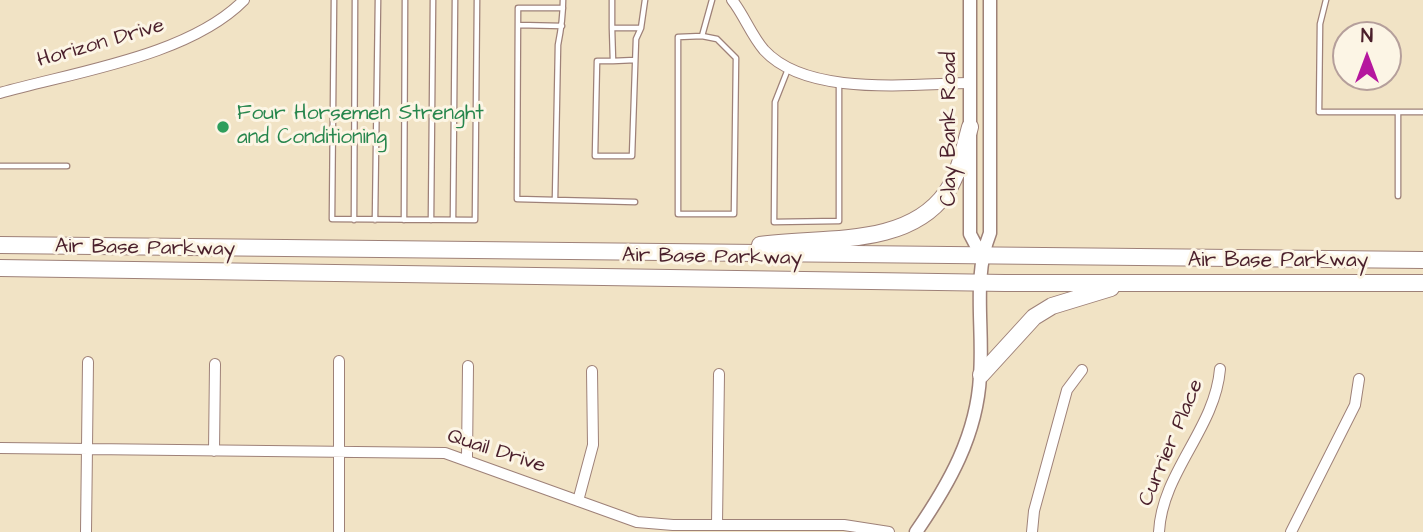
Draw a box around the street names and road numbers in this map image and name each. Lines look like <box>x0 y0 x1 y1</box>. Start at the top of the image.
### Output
street label: Horizon Drive <box>35 14 167 74</box>
street label: Clay Bank Road <box>938 52 964 206</box>
street label: Air Base Parkway <box>55 235 235 263</box>
street label: Air Base Parkway <box>622 244 802 272</box>
street label: Air Base Parkway <box>1188 249 1368 275</box>
street label: Currier Place <box>1134 376 1210 510</box>
street label: Quail Drive <box>444 424 548 480</box>

